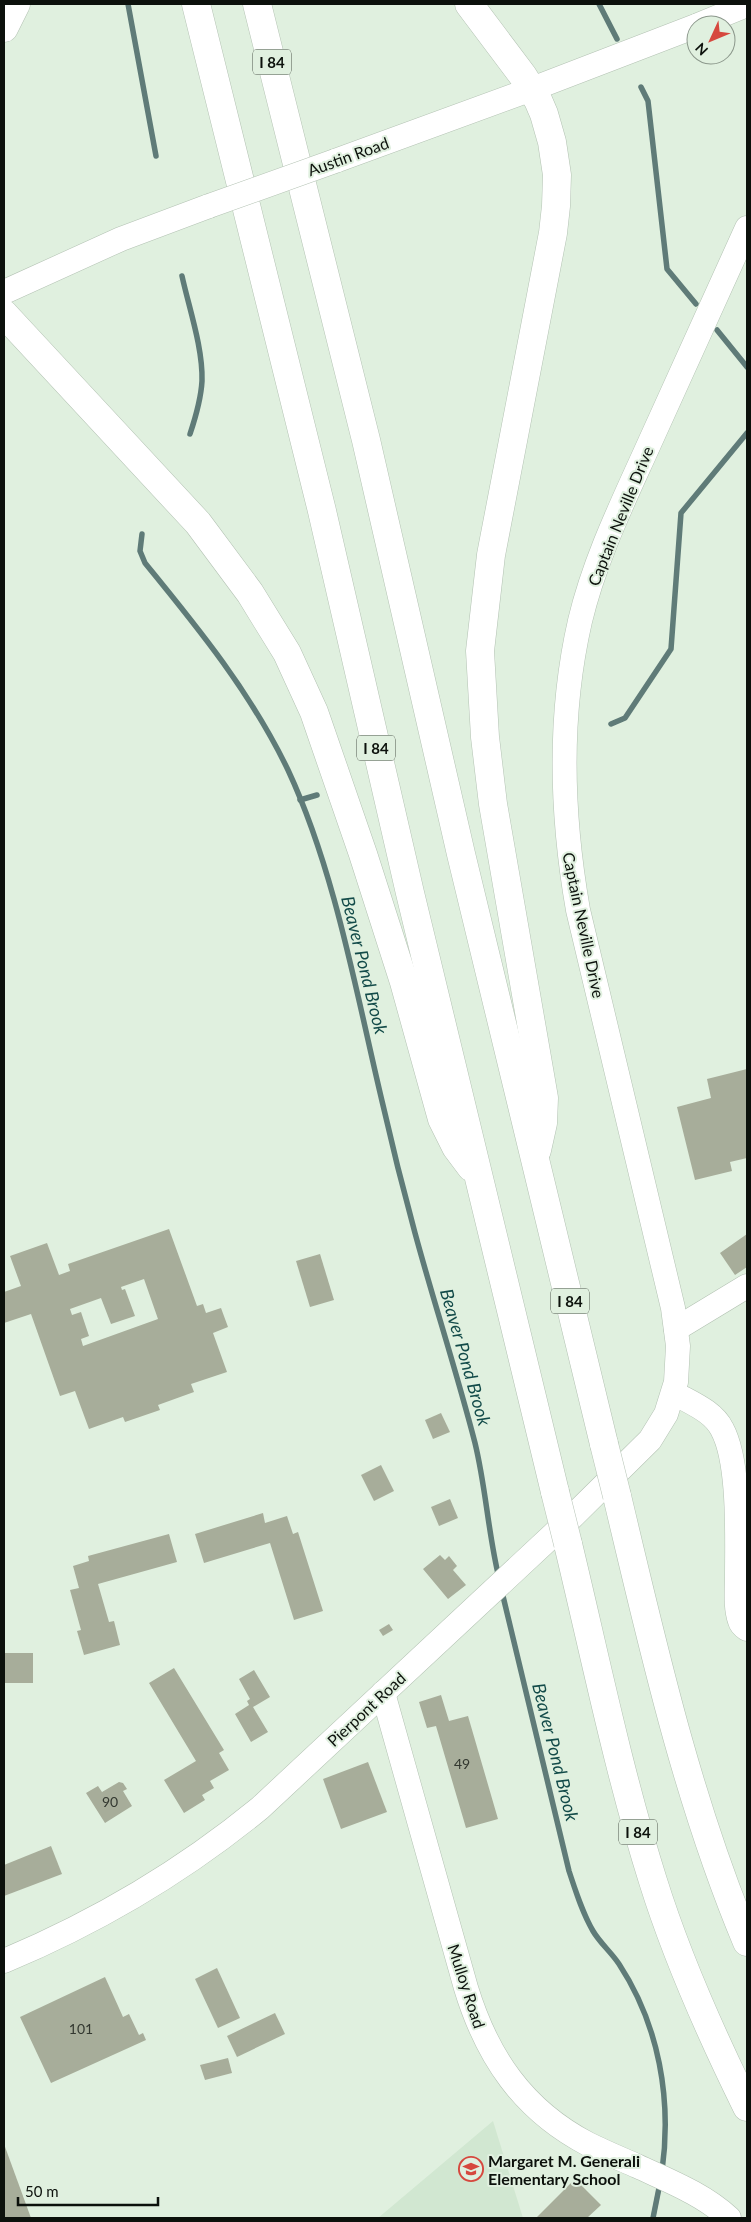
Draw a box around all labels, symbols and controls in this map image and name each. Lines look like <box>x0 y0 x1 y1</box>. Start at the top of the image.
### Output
north arrow <box>686 15 736 65</box>
text: N <box>691 40 711 59</box>
road number: I 84 <box>253 50 291 74</box>
street label: Austin Road <box>305 133 391 179</box>
street label: Captain Neville Drive <box>583 444 657 588</box>
road number: I 84 <box>357 736 395 760</box>
street label: Captain Neville Drive <box>559 850 609 1000</box>
water label: Beaver Pond Brook <box>337 894 393 1037</box>
water label: Beaver Pond Brook <box>436 1286 496 1429</box>
road number: I 84 <box>551 1288 589 1314</box>
street label: Pierpont Road <box>323 1668 409 1750</box>
water label: Beaver Pond Brook <box>528 1681 584 1824</box>
house number: 49 <box>454 1755 470 1772</box>
house number: 90 <box>102 1793 118 1810</box>
road number: I 84 <box>619 1820 657 1844</box>
street label: Mulloy Road <box>444 1941 490 2031</box>
house number: 101 <box>69 2020 93 2037</box>
place label: Margaret M. Generali Elementary School <box>488 2151 640 2188</box>
school or university icon: Margaret M. Generali Elementary School <box>458 2156 484 2182</box>
scale bar <box>18 2174 158 2206</box>
text: 50 m <box>25 2182 59 2200</box>

